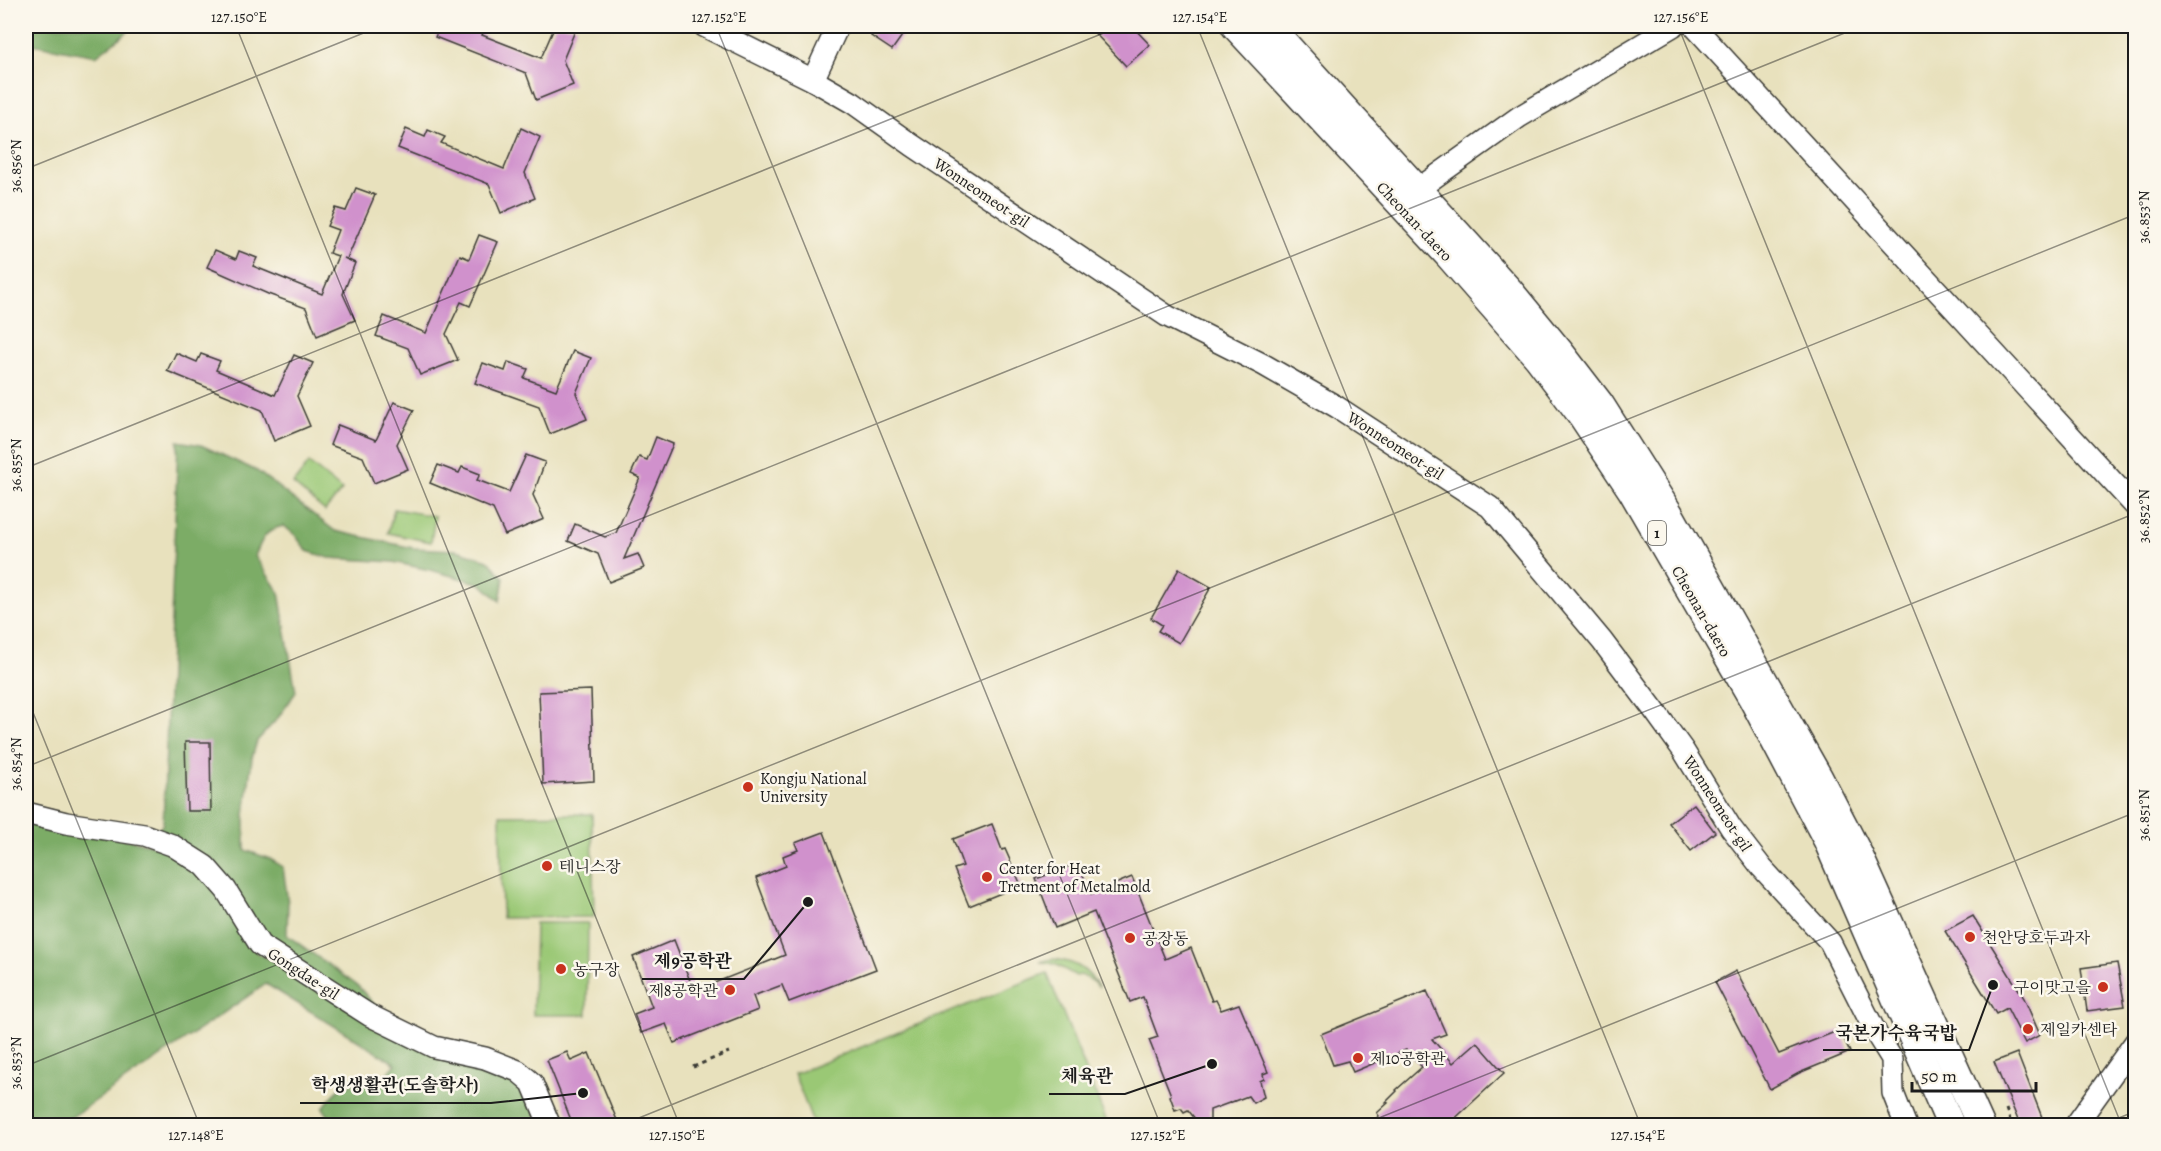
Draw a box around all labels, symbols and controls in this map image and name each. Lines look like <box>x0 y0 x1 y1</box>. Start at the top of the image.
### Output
text: 127.150°E <box>211 7 267 27</box>
text: 127.152°E <box>691 7 747 27</box>
text: 127.154°E <box>1173 7 1227 27</box>
text: 127.156°E <box>1653 7 1709 27</box>
text: 36.856°N <box>6 139 26 193</box>
street label: Wonneomeot-gil <box>929 152 1034 233</box>
street label: Cheonan-daero <box>1371 177 1457 266</box>
text: 36.853°N <box>2134 190 2154 244</box>
street label: Wonneomeot-gil <box>1342 406 1448 485</box>
text: 36.855°N <box>6 438 26 492</box>
text: 36.852°N <box>2134 489 2154 543</box>
road number: 1 <box>1648 521 1666 545</box>
street label: Cheonan-daero <box>1666 562 1736 661</box>
text: 36.854°N <box>6 737 26 791</box>
street label: Wonneomeot-gil <box>1677 750 1757 856</box>
place label: Kongju National University <box>760 768 867 808</box>
marker: Kongju National University <box>741 780 755 794</box>
text: 36.851°N <box>2134 789 2154 841</box>
place label: 테니스장 <box>559 856 621 878</box>
place label: Center for Heat Tretment of Metalmold <box>999 858 1151 898</box>
marker: 테니스장 <box>540 859 554 873</box>
marker: Center for Heat Tretment of Metalmold <box>980 870 994 884</box>
place label: 천안당호두과자 <box>1982 927 2091 949</box>
place label: 공장동 <box>1142 928 1189 950</box>
marker: 천안당호두과자 <box>1963 930 1977 944</box>
marker: 공장동 <box>1123 931 1137 945</box>
street label: Gongdae-gil <box>264 943 343 1005</box>
callout: 제9공학관 <box>642 943 744 979</box>
text: 제9공학관 <box>654 949 733 973</box>
place label: 농구장 <box>573 959 620 981</box>
marker: 농구장 <box>554 962 568 976</box>
place label: 구이맛고을 <box>2014 977 2092 999</box>
place label: 제8공학관 <box>648 980 719 1002</box>
marker: 구이맛고을 <box>2096 980 2110 994</box>
marker: 제8공학관 <box>723 983 737 997</box>
callout: 국본가수육국밥 <box>1823 1014 1969 1050</box>
place label: 제일카센타 <box>2040 1019 2118 1041</box>
text: 국본가수육국밥 <box>1835 1021 1957 1045</box>
marker: 제일카센타 <box>2021 1022 2035 1036</box>
text: 36.853°N <box>6 1036 26 1090</box>
place label: 제10공학관 <box>1370 1048 1446 1070</box>
marker: 제10공학관 <box>1351 1051 1365 1065</box>
scale bar <box>1912 1055 2036 1093</box>
callout: 체육관 <box>1049 1058 1125 1094</box>
text: 체육관 <box>1061 1064 1114 1088</box>
text: 50 m <box>1921 1064 1957 1088</box>
callout: 학생생활관(도솔학사) <box>300 1067 491 1103</box>
text: 학생생활관(도솔학사) <box>312 1073 478 1097</box>
text: 127.148°E <box>168 1125 224 1145</box>
text: 127.150°E <box>649 1125 705 1145</box>
text: 127.152°E <box>1130 1125 1186 1145</box>
text: 127.154°E <box>1611 1125 1665 1145</box>

